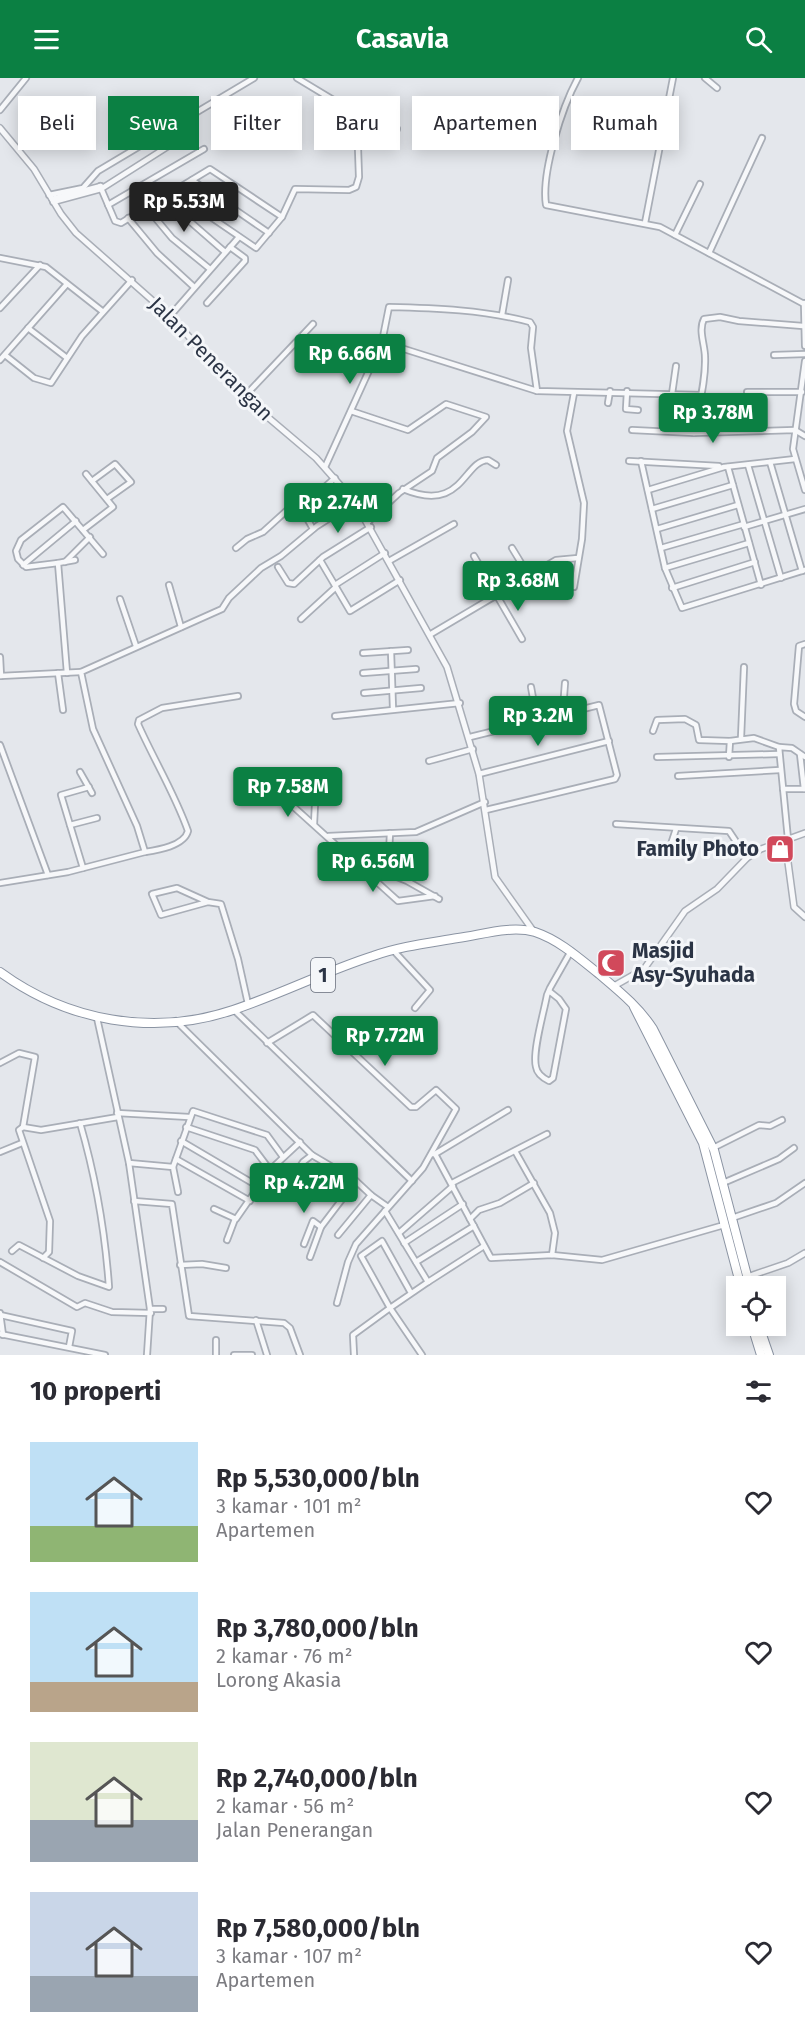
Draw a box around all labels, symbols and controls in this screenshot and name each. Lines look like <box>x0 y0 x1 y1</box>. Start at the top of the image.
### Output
icon: menu <box>30 23 63 56</box>
text: Casavia <box>356 23 449 55</box>
icon: search <box>742 23 775 56</box>
chip: Beli <box>18 96 96 150</box>
chip: Sewa <box>108 96 199 150</box>
chip: Filter <box>211 96 302 150</box>
chip: Baru <box>314 96 400 150</box>
chip: Apartemen <box>412 96 559 150</box>
chip: Rumah <box>571 96 679 150</box>
pin: Rp 5.53M <box>122 182 246 233</box>
text: Rp 5.53M <box>143 189 225 213</box>
street label: Jalan Penerangan <box>143 291 279 427</box>
pin: Rp 6.66M <box>288 334 412 385</box>
text: Rp 6.66M <box>308 341 392 365</box>
pin: Rp 3.78M <box>651 393 775 444</box>
text: Rp 3.78M <box>673 400 753 424</box>
pin: Rp 2.74M <box>276 483 400 534</box>
text: Rp 2.74M <box>298 490 378 514</box>
pin: Rp 3.68M <box>456 561 580 612</box>
text: Rp 3.68M <box>477 568 559 592</box>
pin: Rp 3.2M <box>483 696 593 747</box>
text: Rp 3.2M <box>503 703 573 727</box>
pin: Rp 7.58M <box>226 767 350 818</box>
text: Rp 7.58M <box>247 774 329 798</box>
shop icon: Family Photo <box>764 833 796 865</box>
place label: Family Photo <box>636 836 759 862</box>
pin: Rp 6.56M <box>311 842 435 893</box>
text: Rp 6.56M <box>331 849 415 873</box>
place label: Masjid Asy-Syuhada <box>631 938 755 988</box>
mosque icon: Masjid Asy-Syuhada <box>595 947 627 979</box>
road number: 1 <box>311 958 335 992</box>
pin: Rp 7.72M <box>323 1016 447 1067</box>
text: Rp 7.72M <box>346 1023 424 1047</box>
pin: Rp 4.72M <box>242 1163 366 1214</box>
text: Rp 4.72M <box>264 1170 344 1194</box>
map controls <box>726 1276 786 1336</box>
button: locate <box>726 1276 786 1336</box>
icon: filters <box>742 1375 775 1408</box>
text: 10 properti <box>30 1376 161 1407</box>
text: Rp 5,530,000/bln <box>216 1463 420 1494</box>
icon: home <box>78 1466 150 1538</box>
icon: heart <box>742 1486 775 1519</box>
text: 3 kamar · 101 m² <box>216 1494 362 1518</box>
text: Apartemen <box>216 1518 315 1542</box>
text: Rp 3,780,000/bln <box>216 1613 419 1644</box>
icon: home <box>78 1616 150 1688</box>
icon: heart <box>742 1636 775 1669</box>
text: 2 kamar · 76 m² <box>216 1644 353 1668</box>
text: Lorong Akasia <box>216 1668 341 1692</box>
text: Rp 2,740,000/bln <box>216 1763 418 1794</box>
icon: home <box>78 1766 150 1838</box>
icon: heart <box>742 1786 775 1819</box>
text: 2 kamar · 56 m² <box>216 1794 354 1818</box>
text: Jalan Penerangan <box>216 1818 373 1842</box>
text: Rp 7,580,000/bln <box>216 1913 420 1944</box>
icon: home <box>78 1916 150 1988</box>
icon: heart <box>742 1936 775 1969</box>
text: 3 kamar · 107 m² <box>216 1944 362 1968</box>
text: Apartemen <box>216 1968 315 1992</box>

